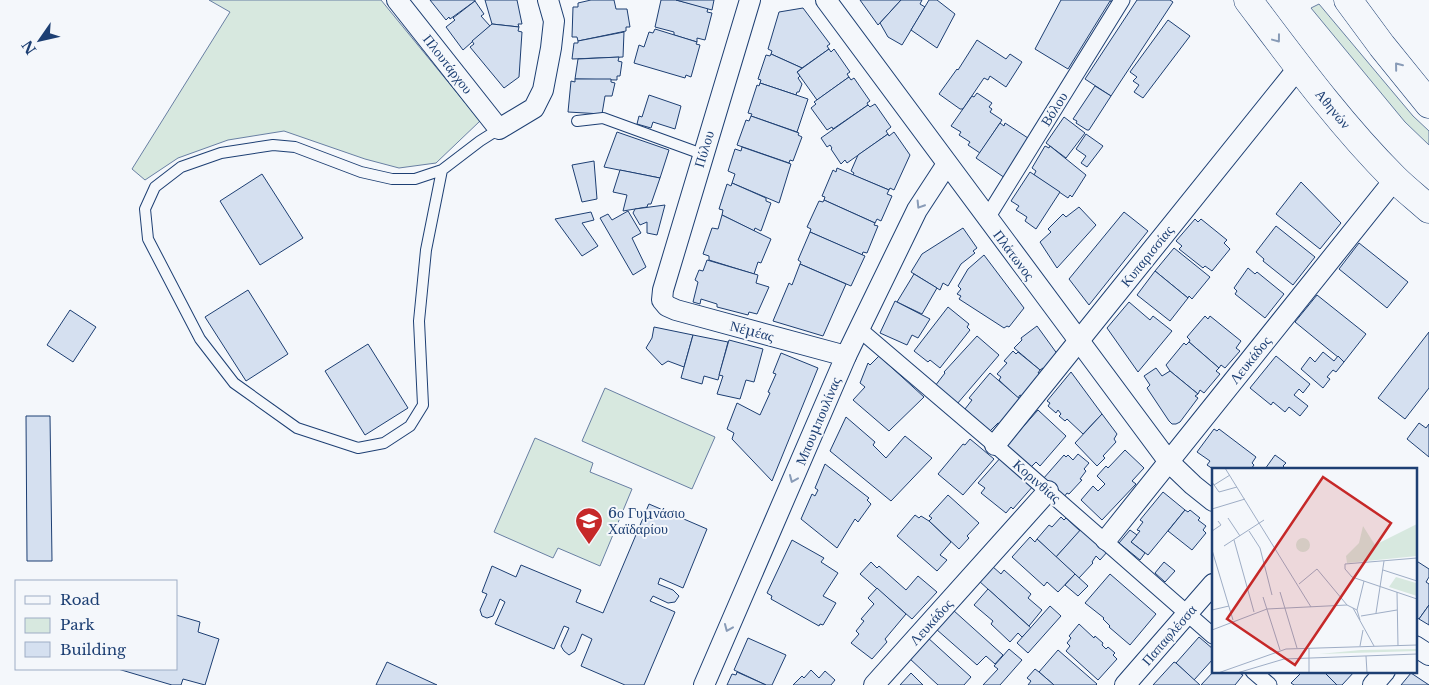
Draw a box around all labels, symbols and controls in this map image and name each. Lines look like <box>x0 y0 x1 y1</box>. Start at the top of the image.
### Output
north arrow <box>15 15 65 65</box>
street label: Πλουτάρχου <box>419 31 477 97</box>
one-way arrow <box>1272 33 1280 42</box>
text: N <box>18 37 40 58</box>
one-way arrow <box>1396 63 1404 72</box>
street label: Αθηνών <box>1311 86 1355 132</box>
street label: Βόλου <box>1037 88 1071 129</box>
street label: Πύλου <box>690 128 718 170</box>
one-way arrow <box>917 200 927 209</box>
street label: Κυπαρισσίας <box>1117 221 1178 290</box>
street label: Πλάτωνος <box>989 226 1039 284</box>
street label: Νέμέας <box>728 317 776 346</box>
street label: Λευκάδος <box>1225 332 1275 388</box>
street label: Μπουμπουλίνας <box>791 374 845 468</box>
street label: Κορινθίας <box>1009 455 1065 507</box>
inset map <box>1212 468 1416 672</box>
one-way arrow <box>788 474 799 483</box>
place label: 6ο Γυμνάσιο Χαϊδαρίου <box>608 504 685 538</box>
school or university icon: 6ο Γυμνάσιο Χαϊδαρίου <box>574 506 604 545</box>
legend <box>15 580 178 670</box>
text: Road <box>60 590 100 609</box>
street label: Λευκάδος <box>905 595 957 649</box>
street label: Παπαφλέσσα <box>1138 600 1201 669</box>
text: Park <box>60 615 96 634</box>
one-way arrow <box>724 623 735 632</box>
text: Building <box>60 640 127 659</box>

